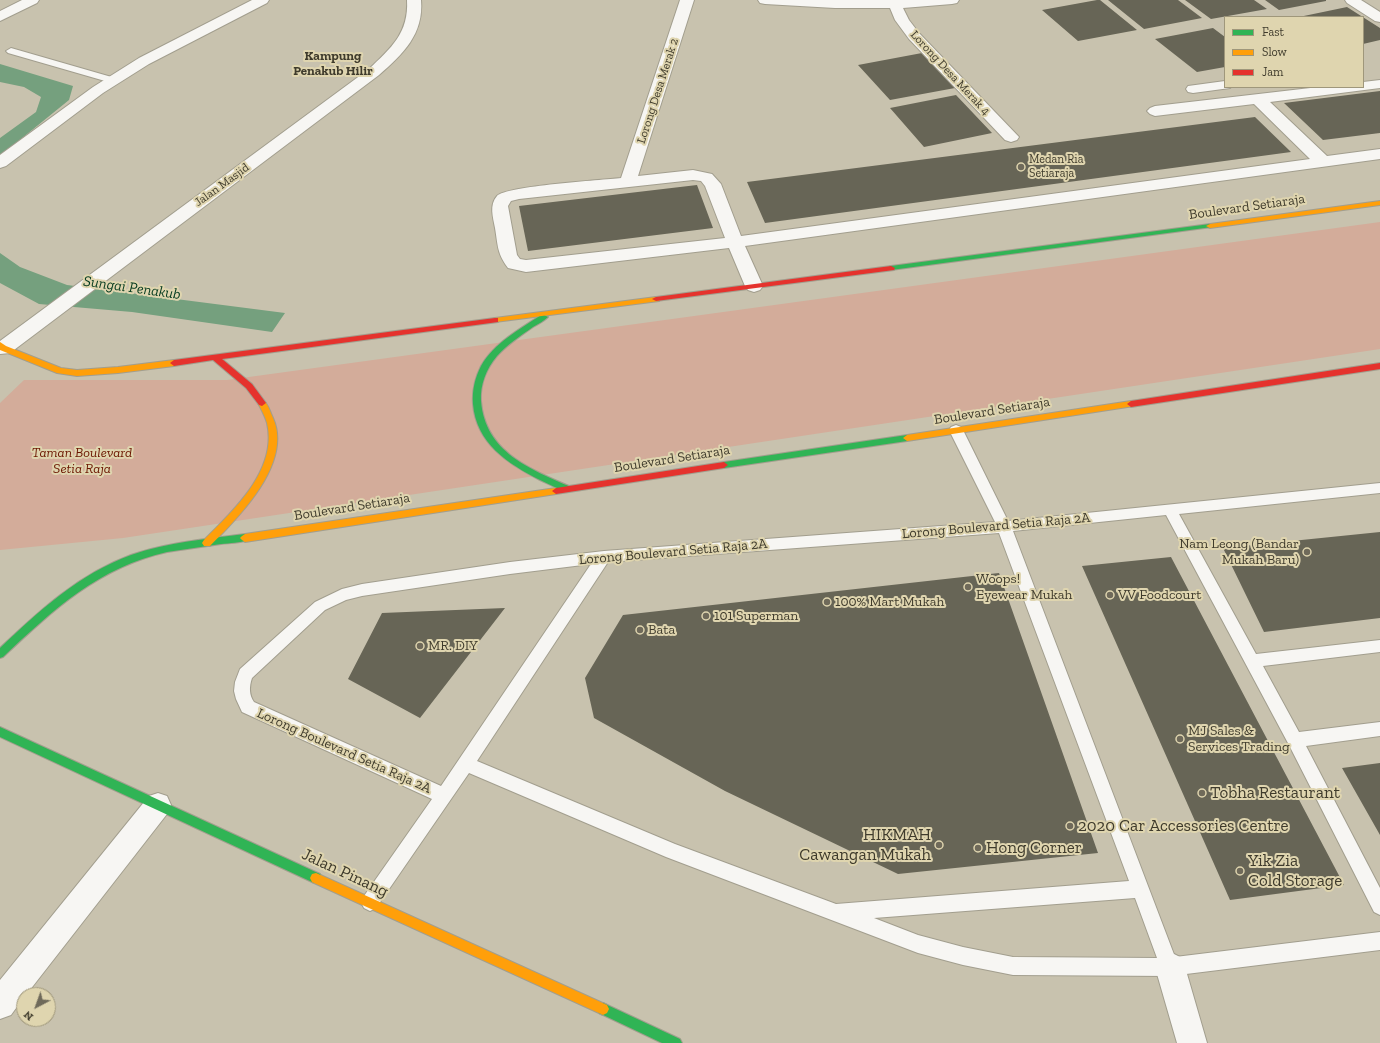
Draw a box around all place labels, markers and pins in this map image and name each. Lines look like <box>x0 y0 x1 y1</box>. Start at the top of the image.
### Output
place label: Medan Ria Setiaraja <box>1029 153 1083 181</box>
marker: Medan Ria Setiaraja <box>1016 162 1026 172</box>
place label: Nam Leong (Bandar Mukah Baru) <box>1179 536 1299 568</box>
marker: Nam Leong (Bandar Mukah Baru) <box>1302 547 1312 557</box>
place label: Woops! Eyewear Mukah <box>976 571 1072 604</box>
marker: Woops! Eyewear Mukah <box>963 582 973 592</box>
place label: VV Foodcourt <box>1118 587 1201 603</box>
marker: VV Foodcourt <box>1105 590 1115 600</box>
place label: 100% Mart Mukah <box>835 594 944 610</box>
marker: 100% Mart Mukah <box>822 597 832 607</box>
place label: 101 Superman <box>714 608 798 624</box>
marker: 101 Superman <box>701 611 711 621</box>
place label: Bata <box>648 622 675 638</box>
marker: Bata <box>635 625 645 635</box>
place label: MR. DIY <box>428 638 478 654</box>
marker: MR. DIY <box>415 641 425 651</box>
place label: MJ Sales & Services Trading <box>1188 723 1290 756</box>
marker: MJ Sales & Services Trading <box>1175 734 1185 744</box>
place label: Tobha Restaurant <box>1210 783 1340 803</box>
marker: Tobha Restaurant <box>1197 788 1207 798</box>
place label: 2020 Car Accessories Centre <box>1078 816 1289 836</box>
marker: 2020 Car Accessories Centre <box>1065 821 1075 831</box>
place label: HIKMAH Cawangan Mukah <box>799 825 931 865</box>
place label: Hong Corner <box>986 838 1082 858</box>
marker: HIKMAH Cawangan Mukah <box>934 840 944 850</box>
marker: Hong Corner <box>973 843 983 853</box>
place label: Yik Zia Cold Storage <box>1248 851 1342 891</box>
marker: Yik Zia Cold Storage <box>1235 866 1245 876</box>

